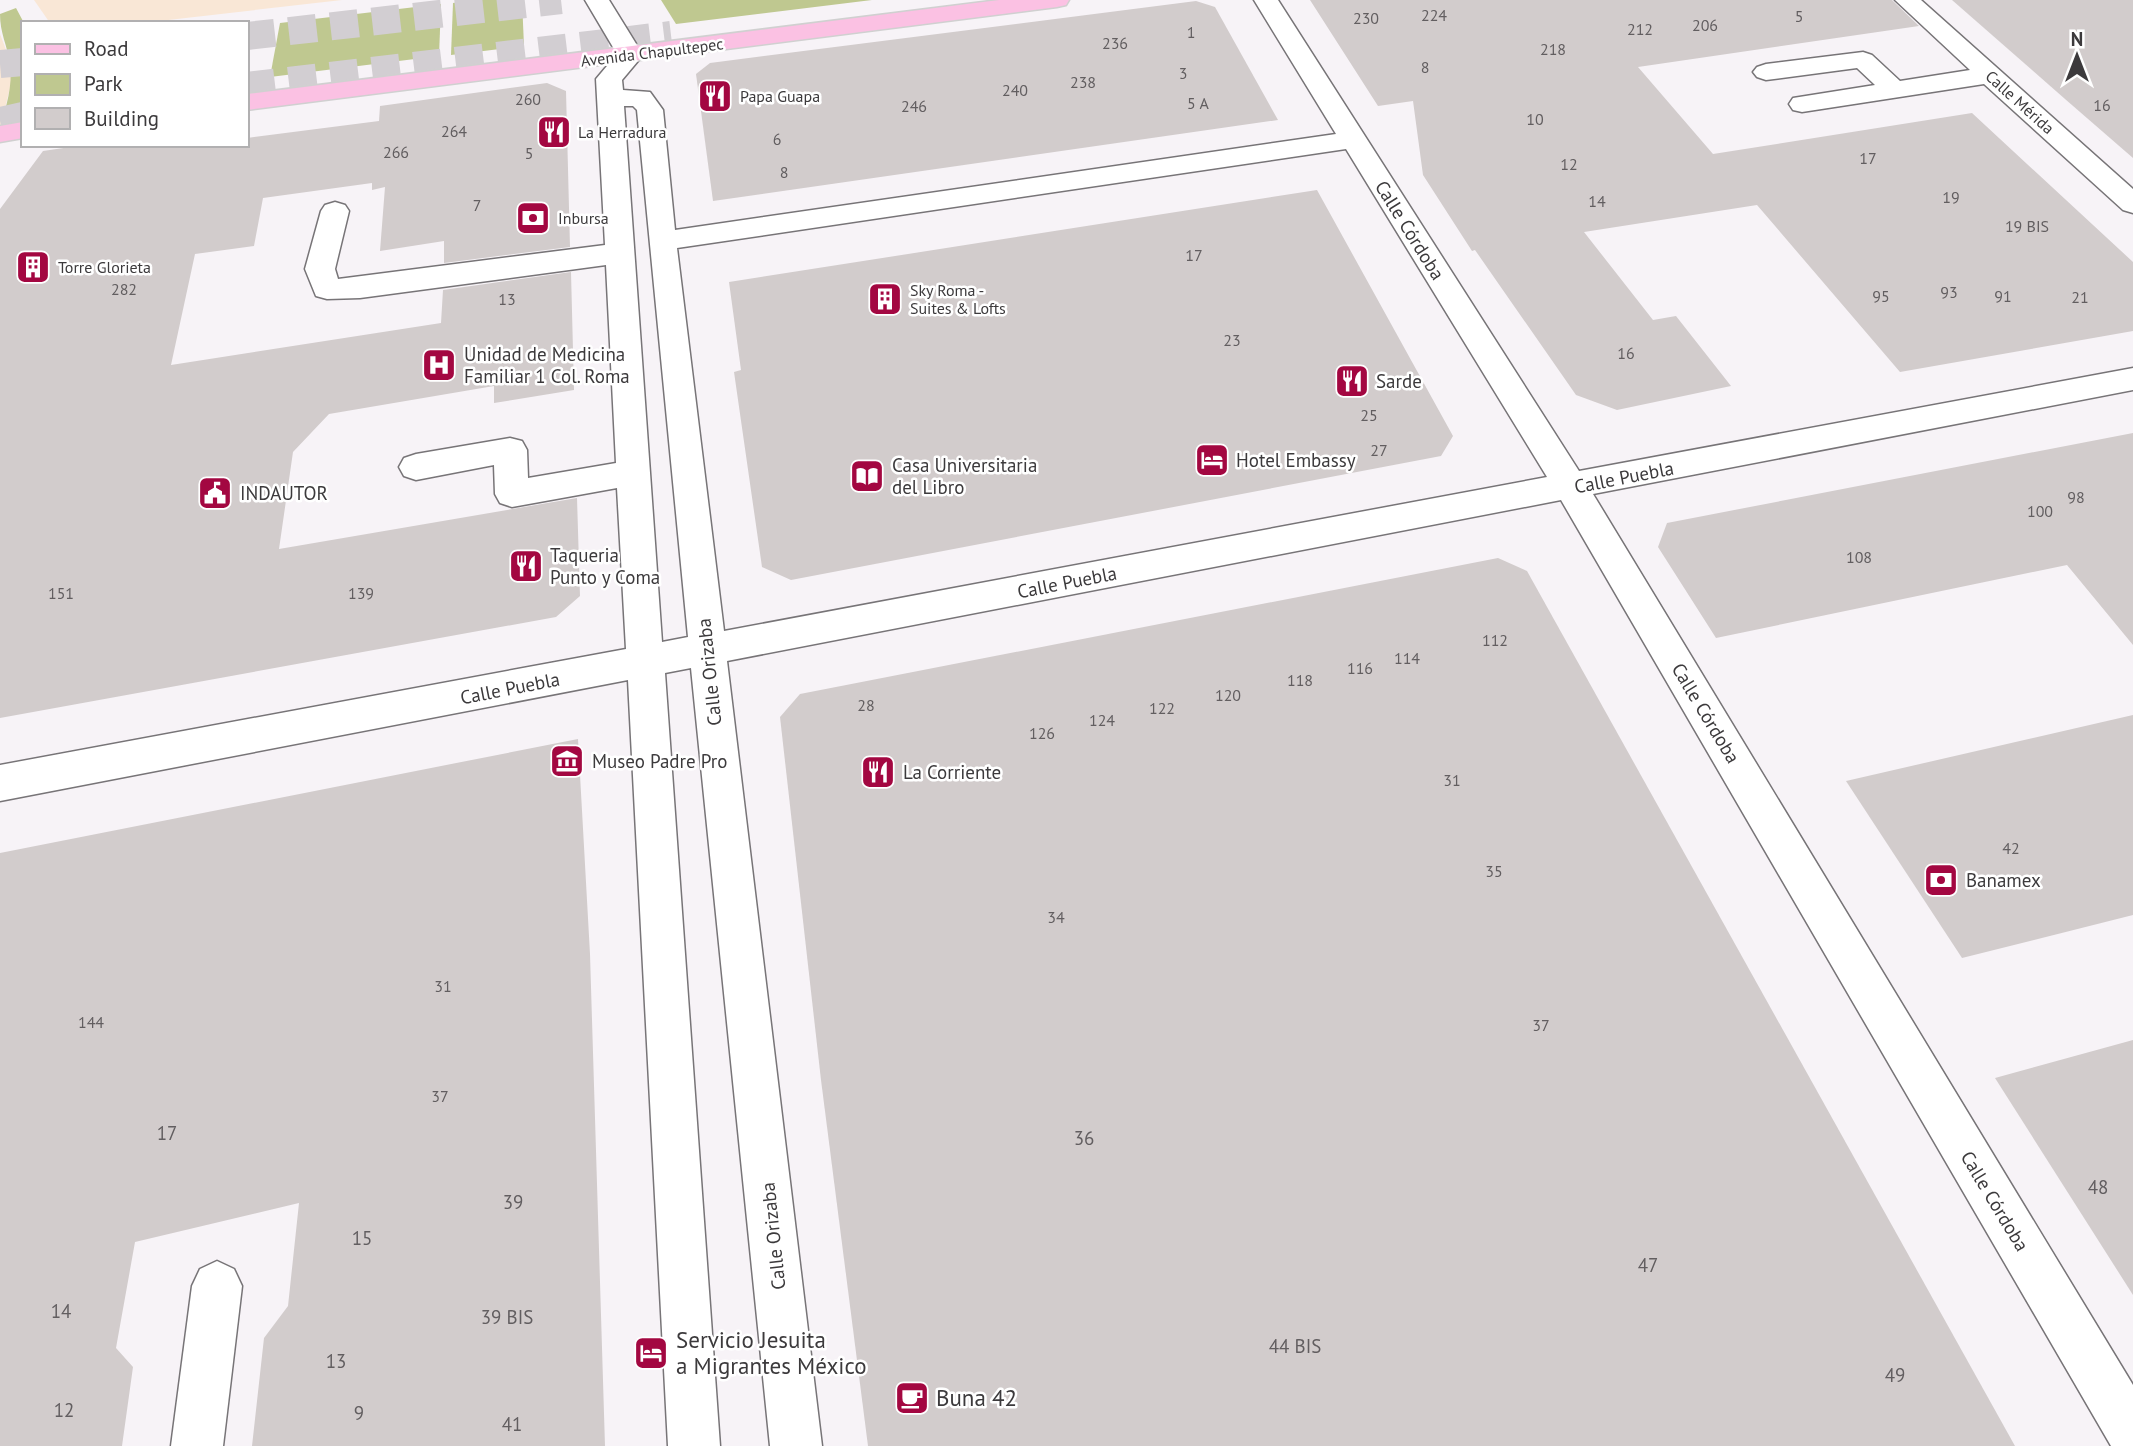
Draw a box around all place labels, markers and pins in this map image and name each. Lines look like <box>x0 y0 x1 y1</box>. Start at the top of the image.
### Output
restaurant icon: Papa Guapa <box>696 77 734 115</box>
place label: Papa Guapa <box>740 86 820 106</box>
restaurant icon: La Herradura <box>535 113 573 151</box>
place label: La Herradura <box>578 122 666 142</box>
bank icon: Inbursa <box>514 199 552 237</box>
place label: Inbursa <box>558 208 609 228</box>
building icon: Torre Glorieta <box>14 248 52 286</box>
place label: Torre Glorieta <box>58 257 151 277</box>
building icon: Sky Roma - Suites & Lofts <box>866 280 904 318</box>
place label: Sky Roma - Suites & Lofts <box>910 280 1006 318</box>
place label: Unidad de Medicina Familiar 1 Col. Roma <box>464 342 630 388</box>
hospital icon: Unidad de Medicina Familiar 1 Col. Roma <box>420 346 458 384</box>
restaurant icon: Sarde <box>1333 362 1371 400</box>
place label: Sarde <box>1376 369 1422 393</box>
hotel icon: Hotel Embassy <box>1193 441 1231 479</box>
place label: Hotel Embassy <box>1236 448 1356 472</box>
place label: Casa Universitaria del Libro <box>892 453 1037 499</box>
library icon: Casa Universitaria del Libro <box>848 457 886 495</box>
public building icon: INDAUTOR <box>196 474 234 512</box>
place label: INDAUTOR <box>240 481 328 505</box>
place label: Taqueria Punto y Coma <box>550 543 660 589</box>
restaurant icon: Taqueria Punto y Coma <box>507 547 545 585</box>
museum icon: Museo Padre Pro <box>548 742 586 780</box>
place label: Museo Padre Pro <box>592 749 727 773</box>
restaurant icon: La Corriente <box>859 753 897 791</box>
place label: La Corriente <box>903 760 1001 784</box>
bank icon: Banamex <box>1922 861 1960 899</box>
place label: Banamex <box>1966 868 2041 892</box>
place label: Servicio Jesuita a Migrantes México <box>676 1325 867 1380</box>
hotel icon: Servicio Jesuita a Migrantes México <box>632 1334 670 1372</box>
cafe icon: Buna 42 <box>893 1379 931 1417</box>
place label: Buna 42 <box>936 1383 1017 1412</box>

